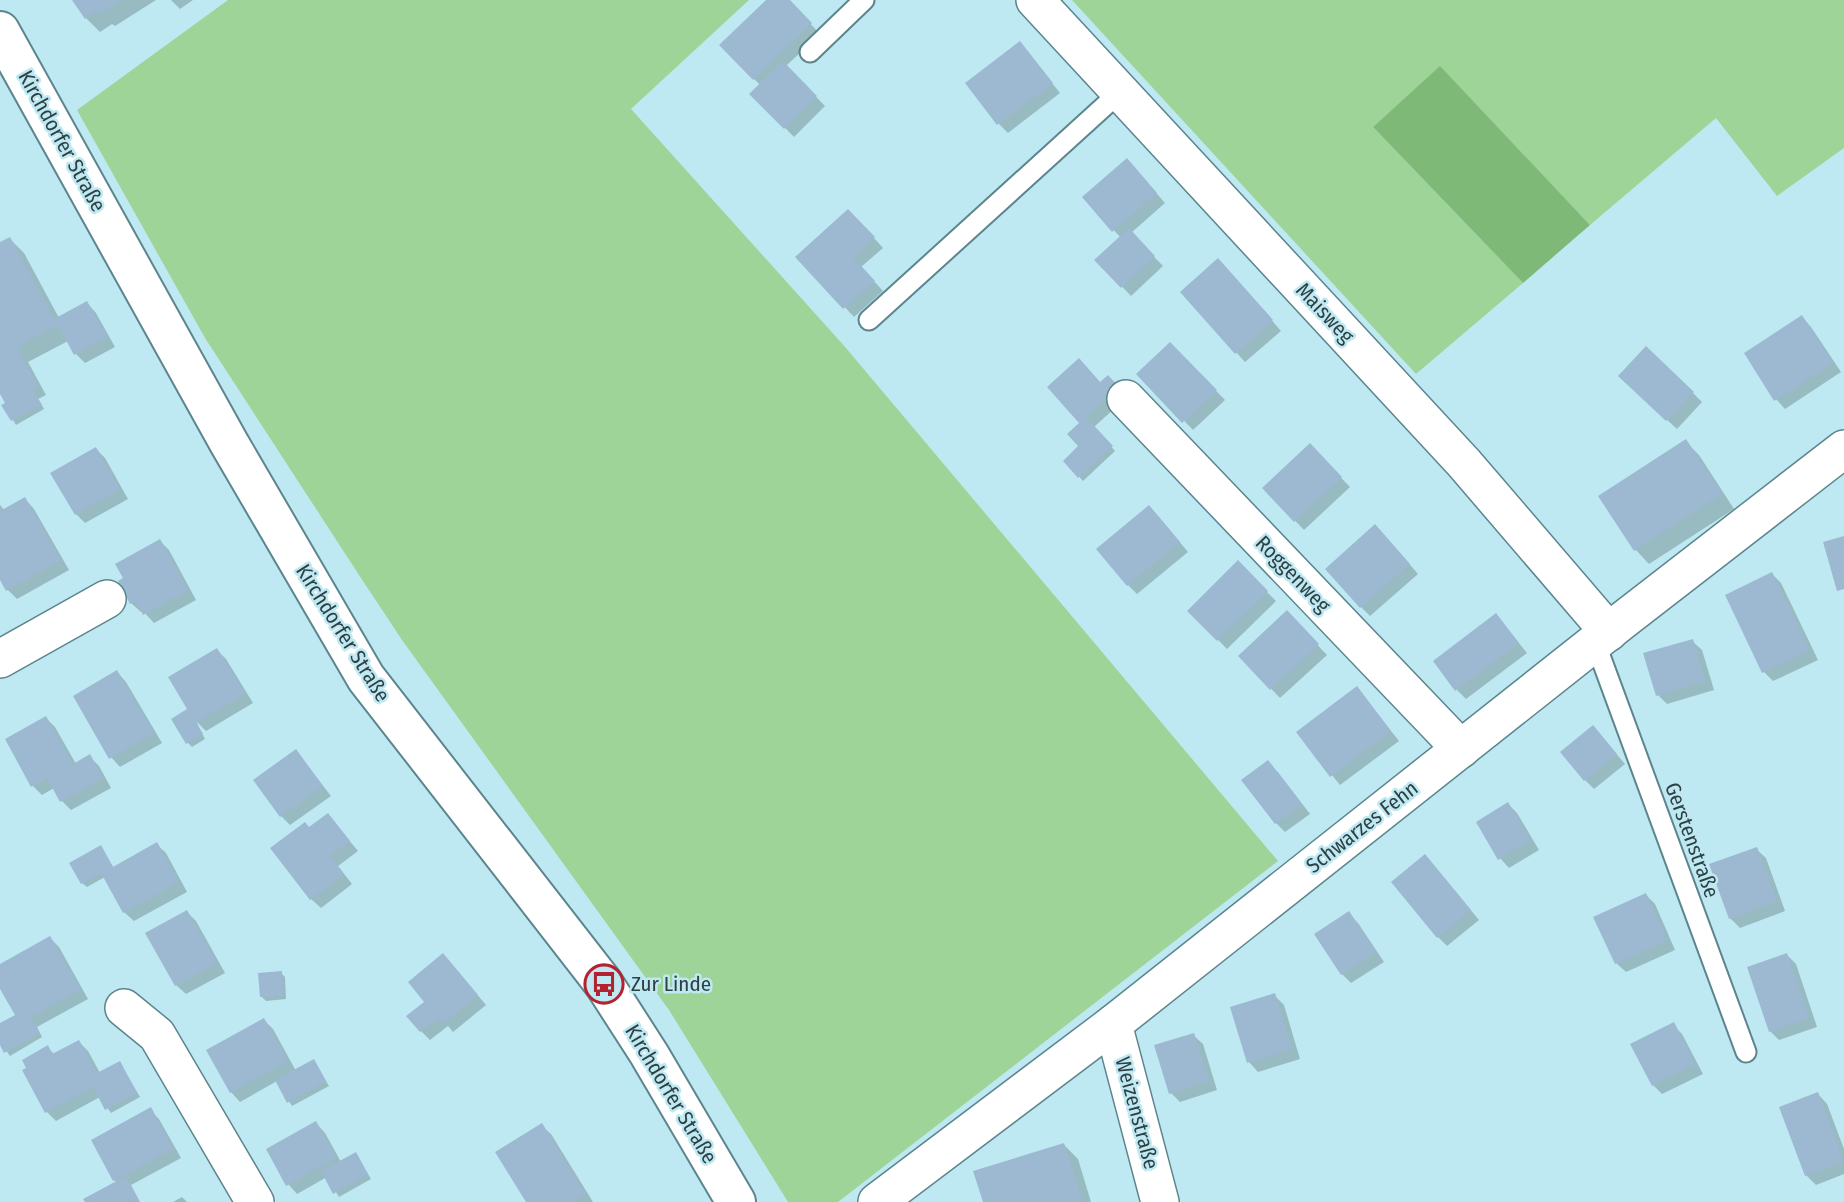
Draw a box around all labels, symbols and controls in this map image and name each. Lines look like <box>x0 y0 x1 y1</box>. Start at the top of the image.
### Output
street label: Kirchdorfer Straße <box>12 66 112 216</box>
street label: Maisweg <box>1290 277 1360 349</box>
street label: Roggenweg <box>1250 530 1336 618</box>
street label: Kirchdorfer Straße <box>290 559 396 707</box>
street label: Schwarzes Fehn <box>1301 775 1423 879</box>
street label: Gerstenstraße <box>1659 779 1725 901</box>
bus stop icon: Zur Linde <box>583 963 625 1005</box>
place label: Zur Linde <box>631 971 711 997</box>
street label: Kirchdorfer Straße <box>619 1020 723 1168</box>
street label: Weizenstraße <box>1110 1054 1164 1172</box>

